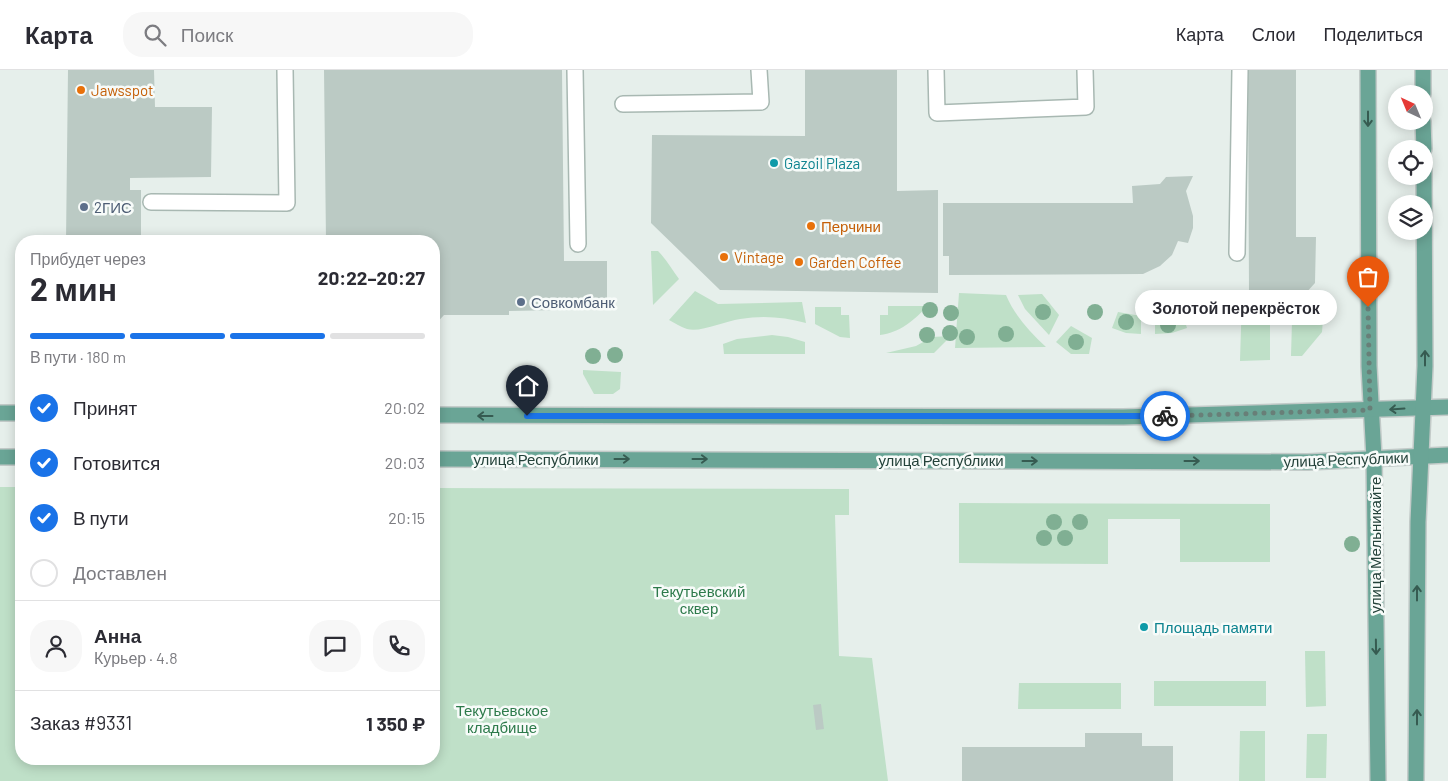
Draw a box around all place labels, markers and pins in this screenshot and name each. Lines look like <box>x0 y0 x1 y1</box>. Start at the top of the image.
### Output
place label: Jawsspot <box>91 81 154 99</box>
marker: Jawsspot <box>75 84 87 96</box>
place label: Gazoil Plaza <box>784 154 860 172</box>
marker: Gazoil Plaza <box>768 157 780 169</box>
place label: 2ГИС <box>94 198 132 216</box>
marker: 2ГИС <box>78 201 90 213</box>
place label: Перчини <box>821 217 881 235</box>
marker: Перчини <box>805 220 817 232</box>
place label: Vintage <box>734 248 784 266</box>
marker: Vintage <box>718 251 730 263</box>
place label: Garden Coffee <box>809 253 902 271</box>
marker: Garden Coffee <box>793 256 805 268</box>
pin <box>1347 256 1389 307</box>
callout: Золотой перекрёсток <box>1136 290 1338 324</box>
place label: Совкомбанк <box>531 293 615 311</box>
marker: Совкомбанк <box>515 296 527 308</box>
pin <box>506 365 548 416</box>
place label: Площадь памяти <box>1154 618 1272 636</box>
marker: Площадь памяти <box>1138 621 1150 633</box>

